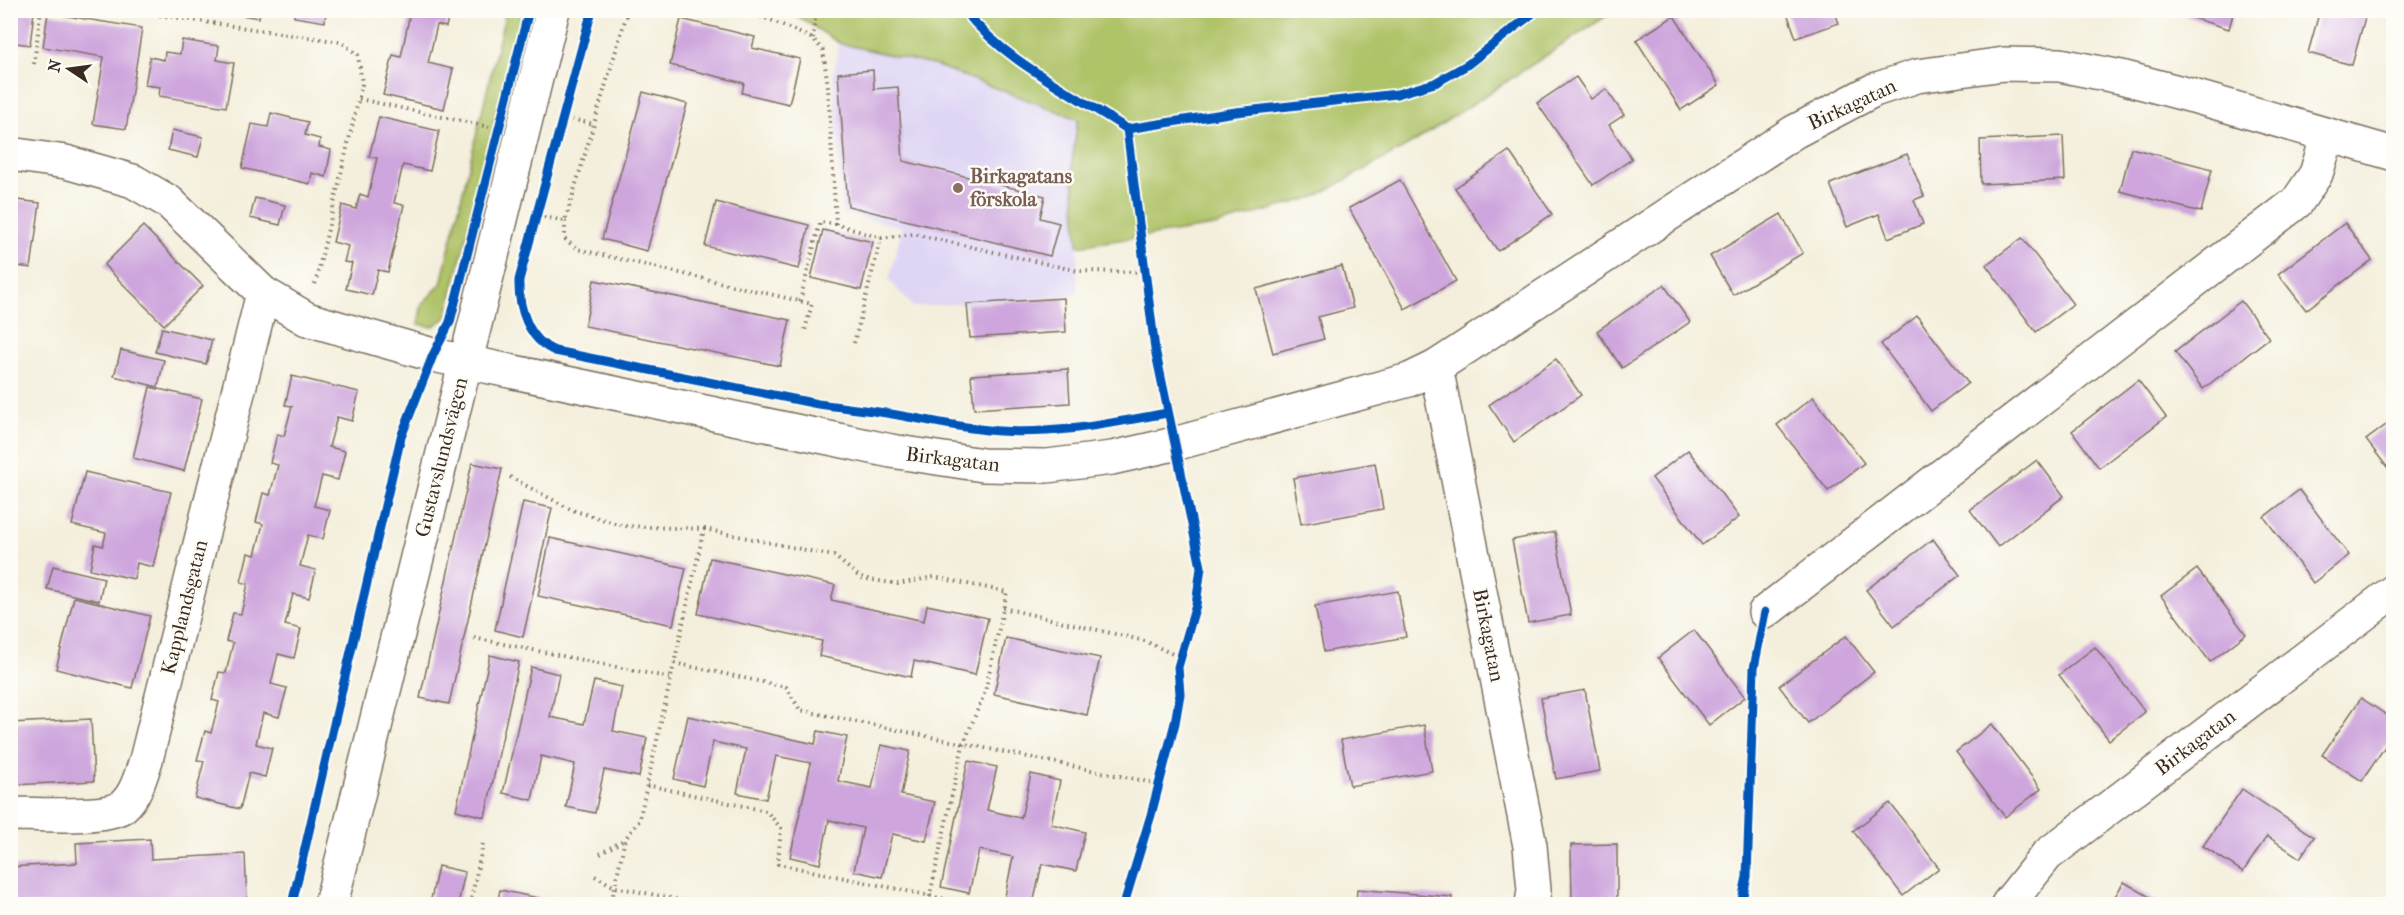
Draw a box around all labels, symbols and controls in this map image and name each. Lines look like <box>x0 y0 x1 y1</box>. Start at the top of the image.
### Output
north arrow <box>39 39 99 99</box>
text: N <box>44 57 66 74</box>
street label: Birkagatan <box>1804 74 1900 135</box>
place label: Birkagatans förskola <box>969 165 1073 211</box>
marker: Birkagatans förskola <box>951 181 965 195</box>
street label: Gustavslundsvägen <box>410 374 473 539</box>
street label: Birkagatan <box>905 442 1002 477</box>
street label: Kapplandsgatan <box>157 537 212 677</box>
street label: Birkagatan <box>1468 586 1509 684</box>
street label: Birkagatan <box>2151 704 2240 780</box>

